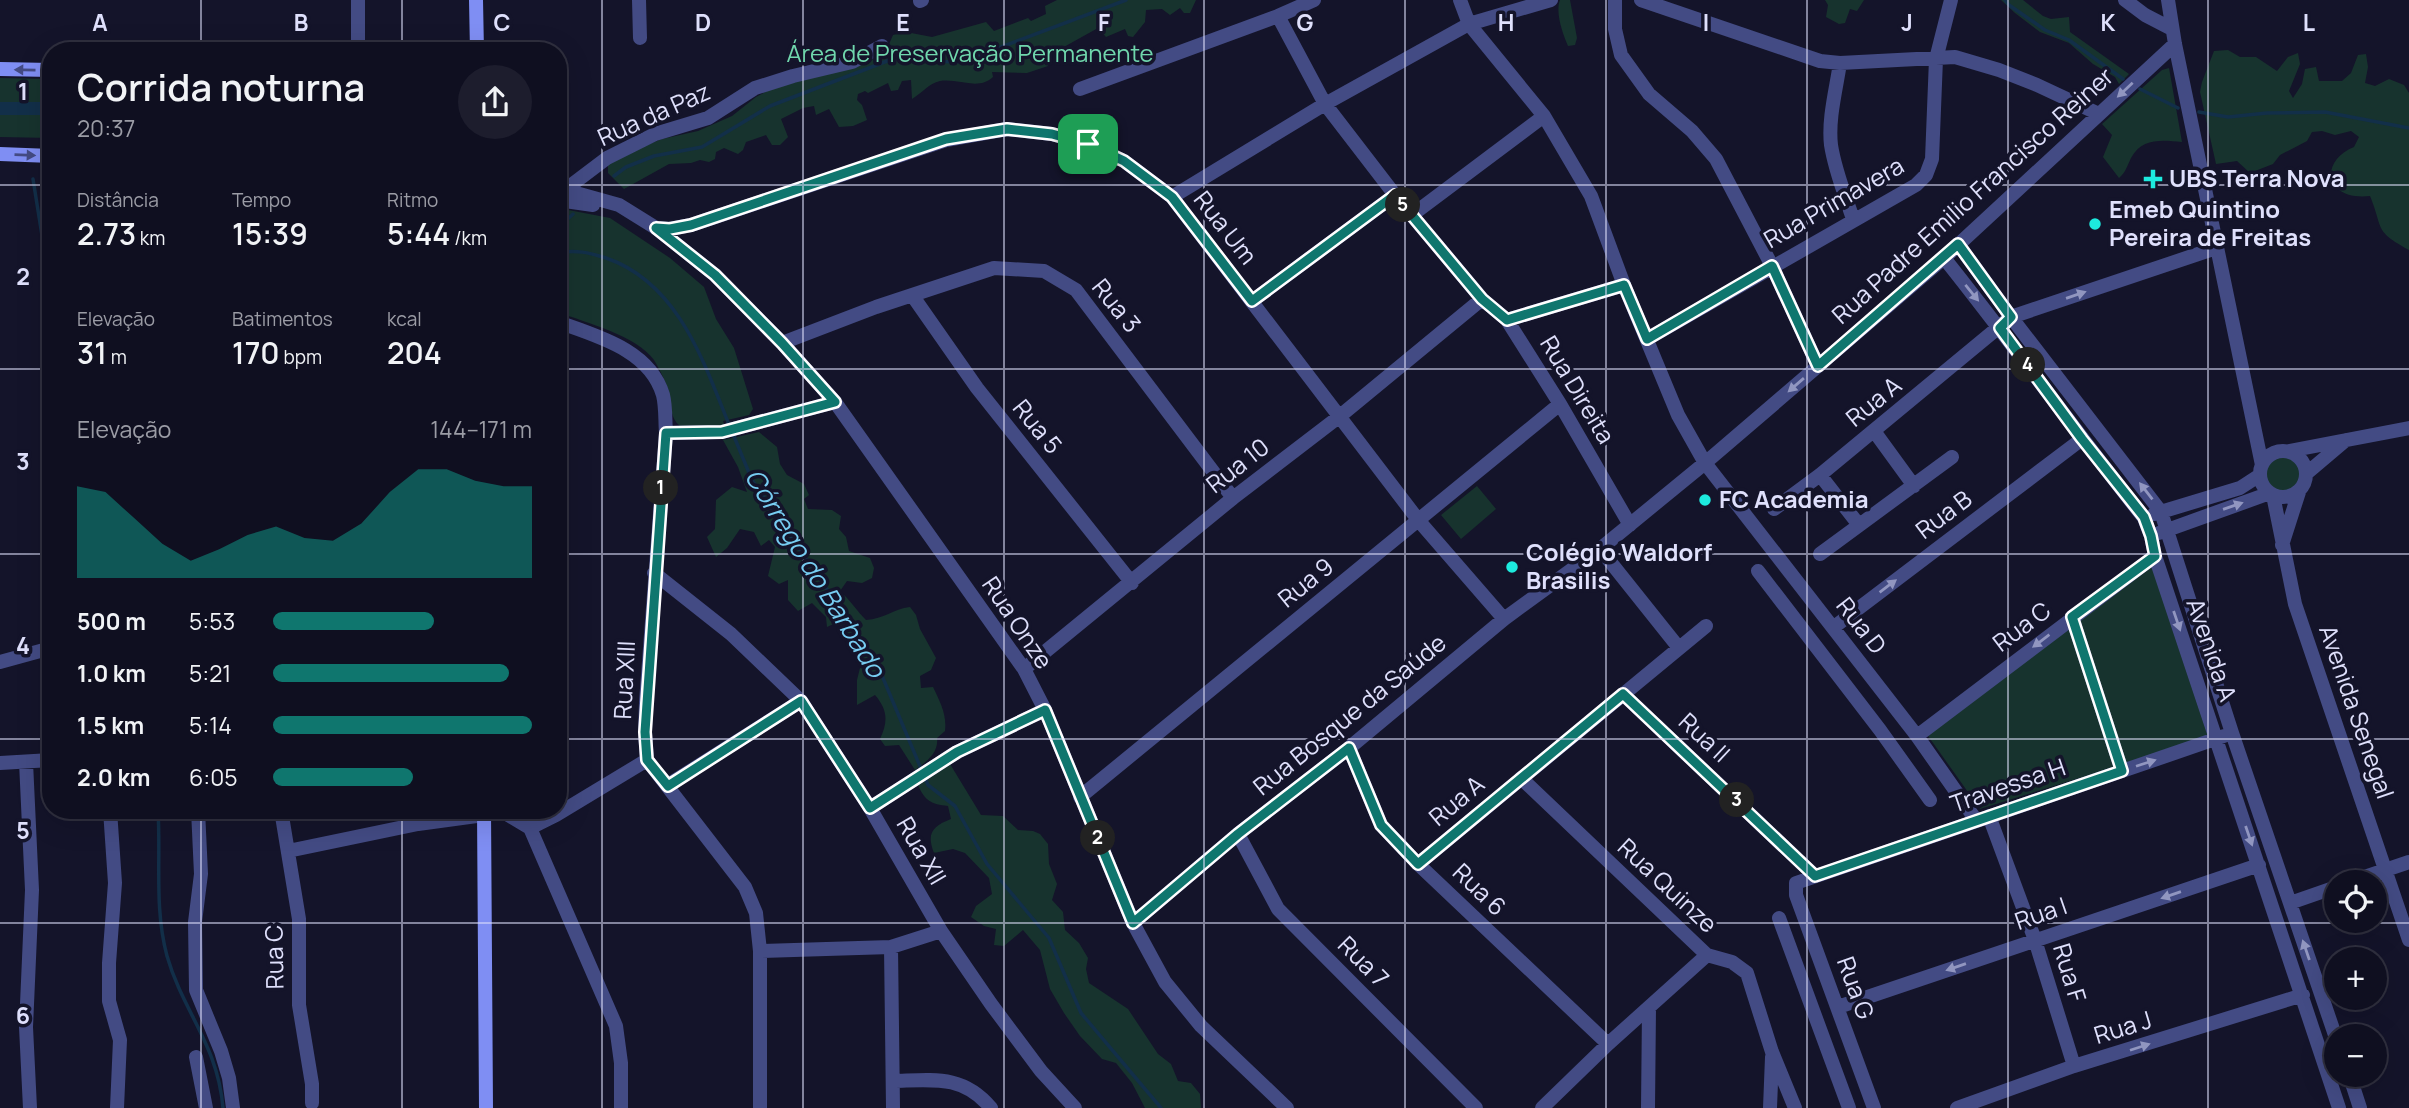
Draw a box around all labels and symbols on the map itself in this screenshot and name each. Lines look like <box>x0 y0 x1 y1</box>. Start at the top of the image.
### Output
text: A <box>92 6 108 38</box>
text: B <box>294 6 308 38</box>
text: C <box>494 6 511 38</box>
text: D <box>695 6 711 38</box>
text: E <box>896 6 910 38</box>
text: F <box>1098 6 1110 38</box>
text: G <box>1297 6 1314 38</box>
text: H <box>1498 6 1514 38</box>
text: I <box>1703 6 1709 38</box>
text: J <box>1901 6 1913 38</box>
text: K <box>2101 6 2116 38</box>
text: L <box>2303 6 2315 38</box>
park label: Área de Preservação Permanente <box>786 36 1154 69</box>
street label: Rua Padre Emilio Francisco Reiner <box>1824 59 2120 330</box>
one-way arrow <box>14 64 36 76</box>
street label: Rua da Paz <box>592 74 715 153</box>
text: 1 <box>18 75 28 107</box>
one-way arrow <box>2117 82 2134 98</box>
pin <box>1058 114 1118 174</box>
street label: Rua Primavera <box>1757 148 1909 255</box>
one-way arrow <box>15 150 37 161</box>
place label: UBS Terra Nova <box>2169 161 2345 194</box>
marker: UBS Terra Nova <box>2143 169 2163 189</box>
street label: Rua Um <box>1187 184 1265 271</box>
pin: 5 <box>1386 188 1420 222</box>
place label: Emeb Quintino Pereira de Freitas <box>2109 192 2311 253</box>
marker: Emeb Quintino Pereira de Freitas <box>2087 216 2103 232</box>
text: 2 <box>16 260 30 292</box>
street label: Rua 3 <box>1085 271 1149 339</box>
one-way arrow <box>1964 284 1979 301</box>
one-way arrow <box>2066 289 2087 300</box>
street label: Rua Direita <box>1533 329 1623 449</box>
pin: 4 <box>2010 348 2046 382</box>
street label: Rua A <box>1838 368 1908 433</box>
one-way arrow <box>1787 377 1804 392</box>
street label: Rua 5 <box>1006 392 1070 460</box>
street label: Rua 10 <box>1199 430 1275 500</box>
text: 3 <box>16 445 30 477</box>
water label: Córrego do Barbado <box>737 461 896 685</box>
pin: 1 <box>644 470 678 505</box>
place label: FC Academia <box>1719 482 1869 515</box>
street label: Rua B <box>1908 482 1978 546</box>
one-way arrow <box>2138 483 2153 501</box>
marker: FC Academia <box>1697 492 1713 508</box>
one-way arrow <box>2223 500 2244 511</box>
place label: Colégio Waldorf Brasilis <box>1526 535 1712 596</box>
street label: Rua 9 <box>1270 549 1340 614</box>
marker: Colégio Waldorf Brasilis <box>1504 559 1520 575</box>
street label: Rua Onze <box>975 569 1061 675</box>
one-way arrow <box>1879 579 1897 593</box>
street label: Rua D <box>1830 590 1895 660</box>
street label: Rua C <box>1985 593 2057 658</box>
street label: Avenida A <box>2179 594 2245 705</box>
one-way arrow <box>2172 610 2183 631</box>
street label: Avenida Senegal <box>2312 620 2403 803</box>
street label: Rua Bosque da Saúde <box>1246 626 1452 802</box>
text: 4 <box>16 629 30 661</box>
one-way arrow <box>2033 633 2051 648</box>
street label: Rua XIII <box>605 640 642 720</box>
street label: Rua II <box>1672 705 1738 769</box>
street label: Travessa H <box>1946 750 2069 820</box>
one-way arrow <box>2136 757 2157 768</box>
street label: Rua A <box>1421 767 1491 833</box>
pin: 3 <box>1720 782 1754 818</box>
street label: Rua XII <box>890 810 955 890</box>
text: 5 <box>16 814 30 846</box>
pin: 2 <box>1080 820 1116 856</box>
one-way arrow <box>2244 826 2255 847</box>
street label: Rua Quinze <box>1611 830 1725 940</box>
street label: Rua 6 <box>1446 855 1514 922</box>
street label: Rua I <box>2010 888 2071 937</box>
one-way arrow <box>2161 890 2182 900</box>
street label: Rua C <box>256 924 291 990</box>
street label: Rua 7 <box>1331 928 1397 994</box>
street label: Rua F <box>2046 939 2095 1006</box>
one-way arrow <box>2300 940 2311 961</box>
street label: Rua G <box>1830 952 1883 1023</box>
one-way arrow <box>1945 962 1966 973</box>
text: 6 <box>16 999 30 1031</box>
street label: Rua J <box>2090 1002 2155 1051</box>
one-way arrow <box>2129 1041 2150 1052</box>

